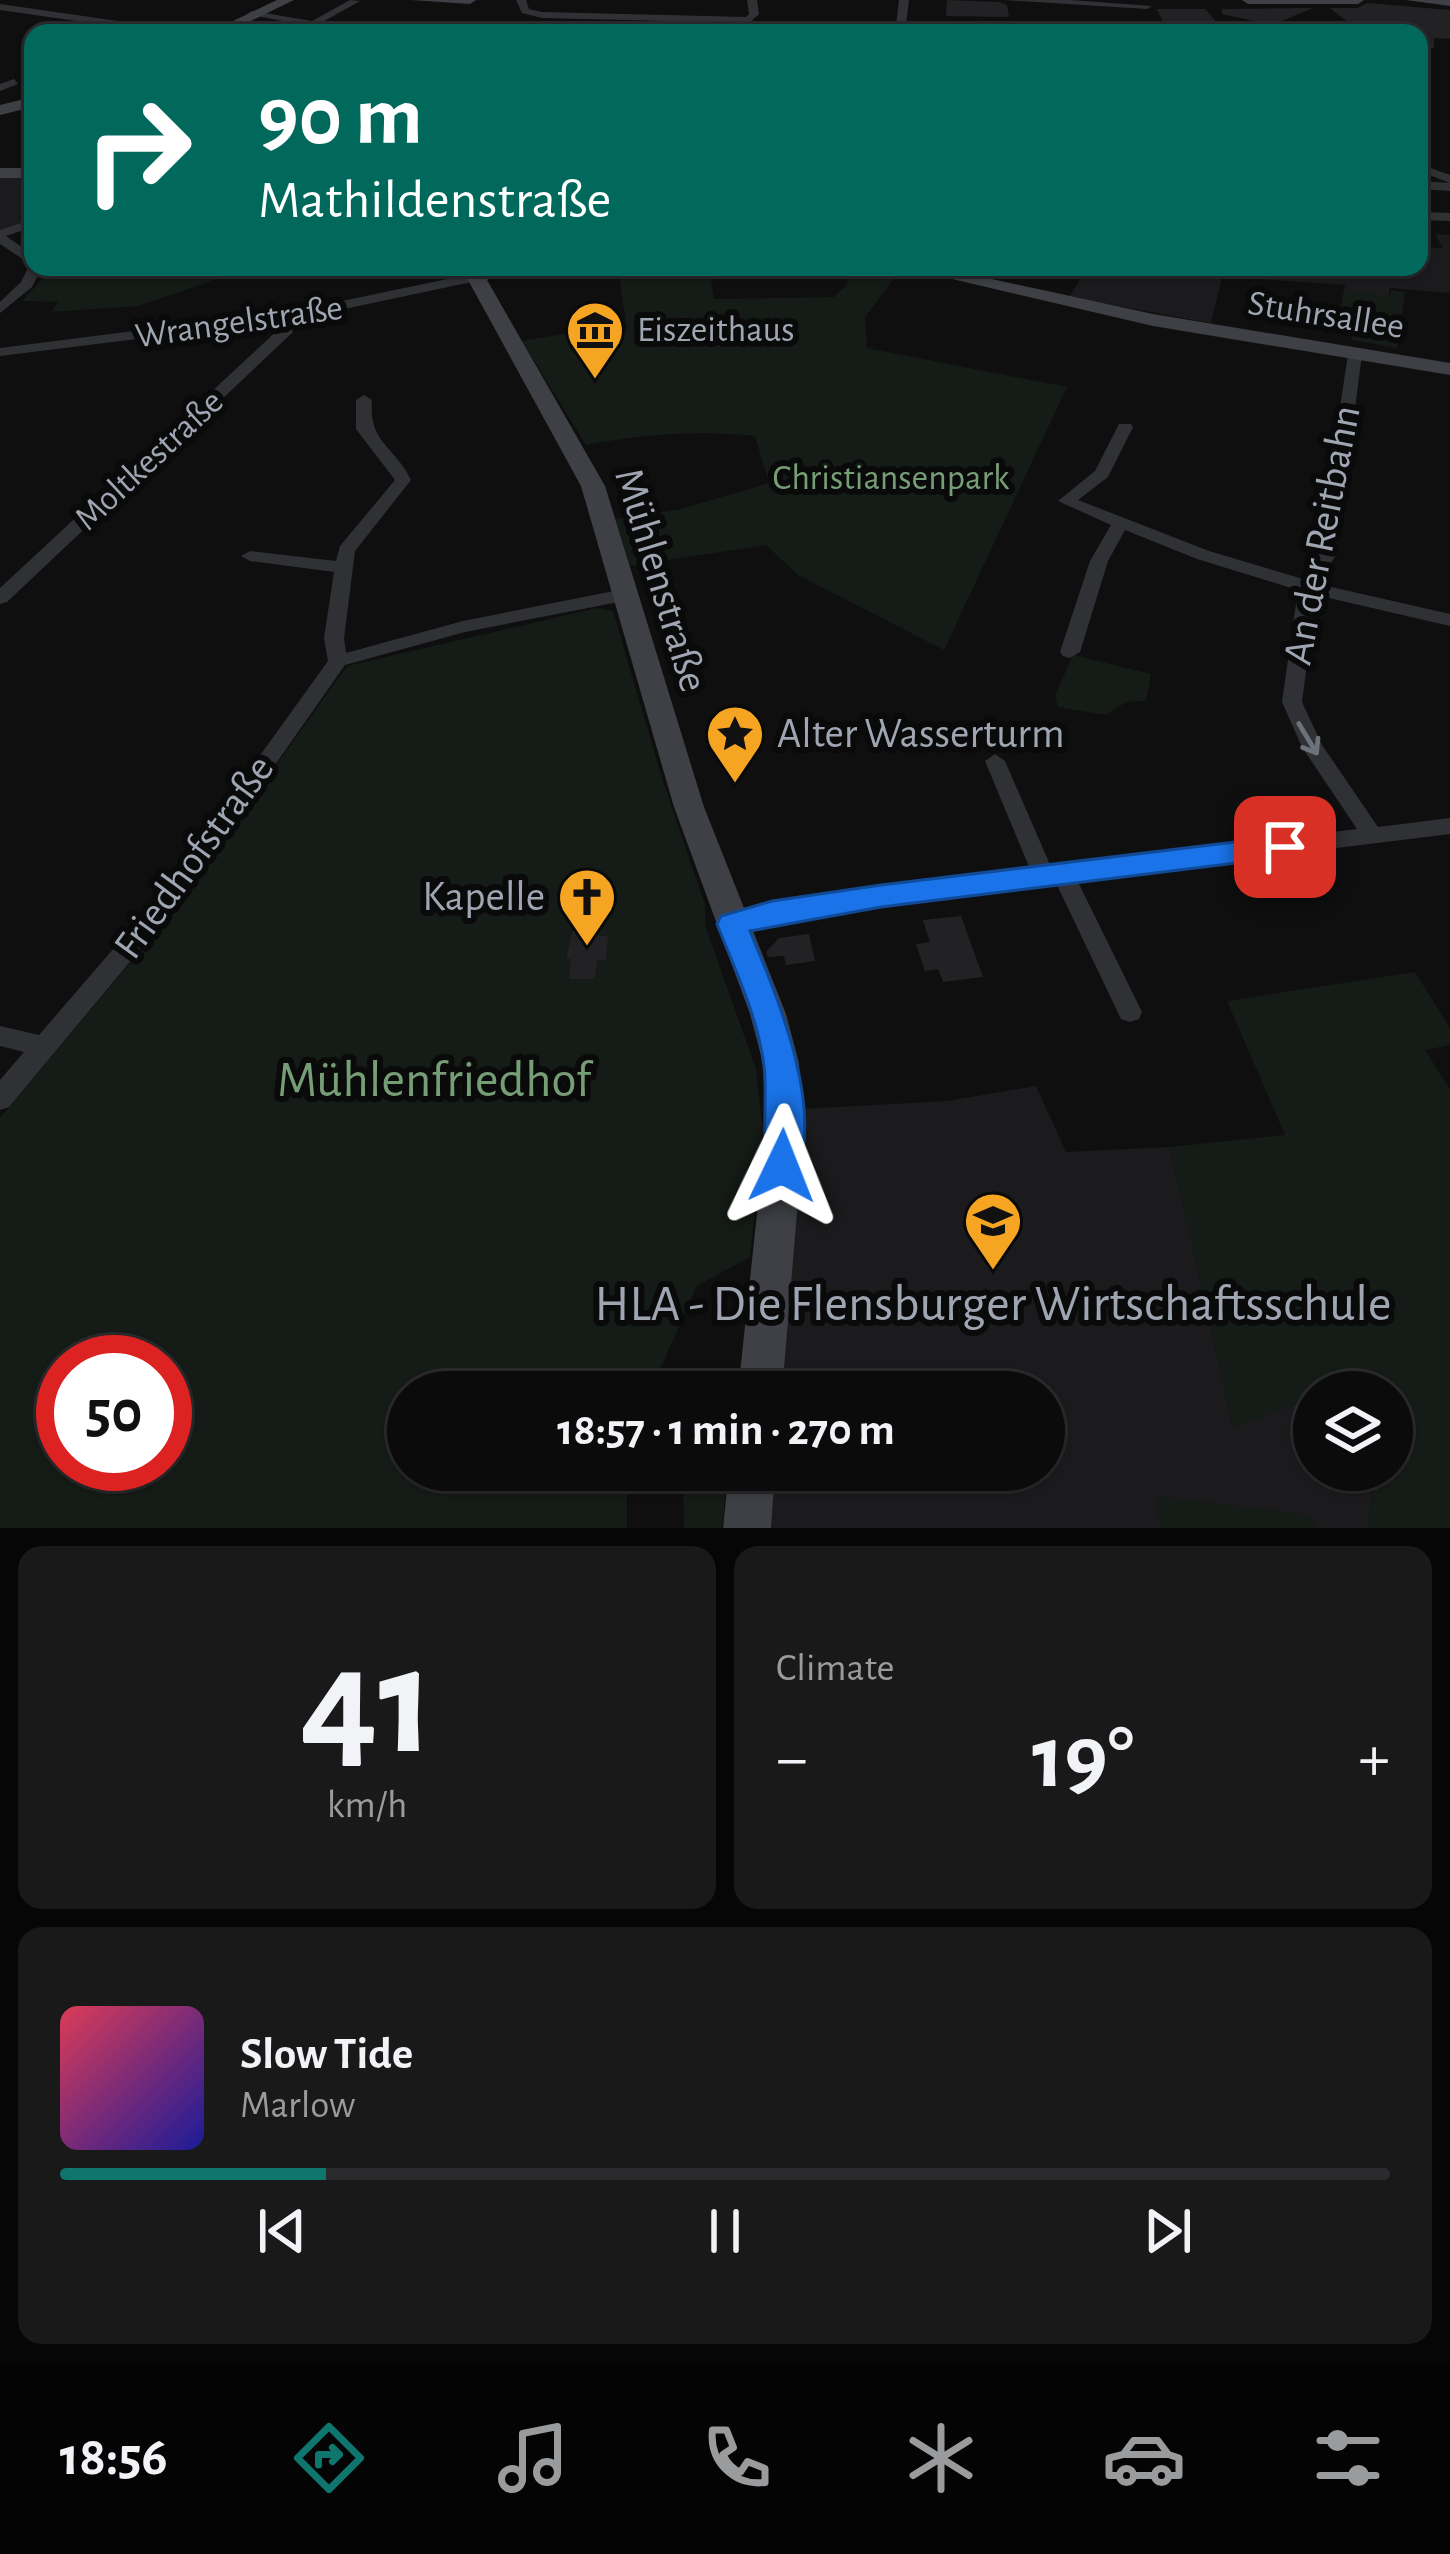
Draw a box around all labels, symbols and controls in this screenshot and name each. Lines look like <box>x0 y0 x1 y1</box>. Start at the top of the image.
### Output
icon: right <box>60 72 216 228</box>
text: 90 m <box>258 76 423 160</box>
text: Mathildenstraße <box>258 174 611 228</box>
street label: Stuhrsallee <box>1245 285 1407 345</box>
street label: Wrangelstraße <box>133 290 345 354</box>
museum icon: Eiszeithaus <box>564 299 626 381</box>
place label: Eiszeithaus <box>637 312 795 348</box>
street label: Moltkestraße <box>68 383 230 537</box>
street label: An der Reitbahn <box>1276 402 1368 668</box>
park label: Christiansenpark <box>773 460 1010 496</box>
street label: Mühlenstraße <box>607 463 715 697</box>
place icon: Alter Wasserturm <box>704 703 766 785</box>
place label: Alter Wasserturm <box>777 713 1065 755</box>
one-way arrow <box>1296 722 1320 756</box>
street label: Friedhofstraße <box>106 748 282 966</box>
pin <box>1234 796 1336 898</box>
icon: arrive <box>1252 814 1318 880</box>
church icon: Kapelle <box>556 866 618 948</box>
place label: Kapelle <box>422 876 545 918</box>
park label: Mühlenfriedhof <box>277 1055 593 1106</box>
position arrow <box>719 1103 845 1229</box>
school or university icon: HLA - Die Flensburger Wirtschaftsschule <box>962 1190 1024 1272</box>
place label: HLA - Die Flensburger Wirtschaftsschule <box>595 1279 1391 1330</box>
speed limit sign: 50 <box>36 1335 192 1491</box>
map controls <box>1293 1371 1413 1491</box>
button: layers <box>1293 1371 1413 1491</box>
text: 18:57 · 1 min · 270 m <box>557 1408 895 1453</box>
text: 41 <box>300 1626 434 1782</box>
text: Climate <box>776 1649 894 1688</box>
text: 19° <box>1032 1714 1134 1804</box>
text: − <box>776 1726 808 1792</box>
text: + <box>1358 1726 1390 1792</box>
text: km/h <box>327 1786 407 1825</box>
text: Slow Tide <box>240 2032 413 2077</box>
text: Marlow <box>240 2086 355 2125</box>
icon: previous <box>249 2198 315 2264</box>
icon: pause <box>692 2198 758 2264</box>
icon: next <box>1135 2198 1201 2264</box>
icon: directions <box>287 2416 371 2500</box>
icon: music <box>491 2416 575 2500</box>
icon: phone <box>695 2416 779 2500</box>
icon: climate <box>899 2416 983 2500</box>
icon: car <box>1102 2416 1186 2500</box>
icon: filters <box>1306 2416 1390 2500</box>
text: 18:56 <box>60 2431 168 2485</box>

